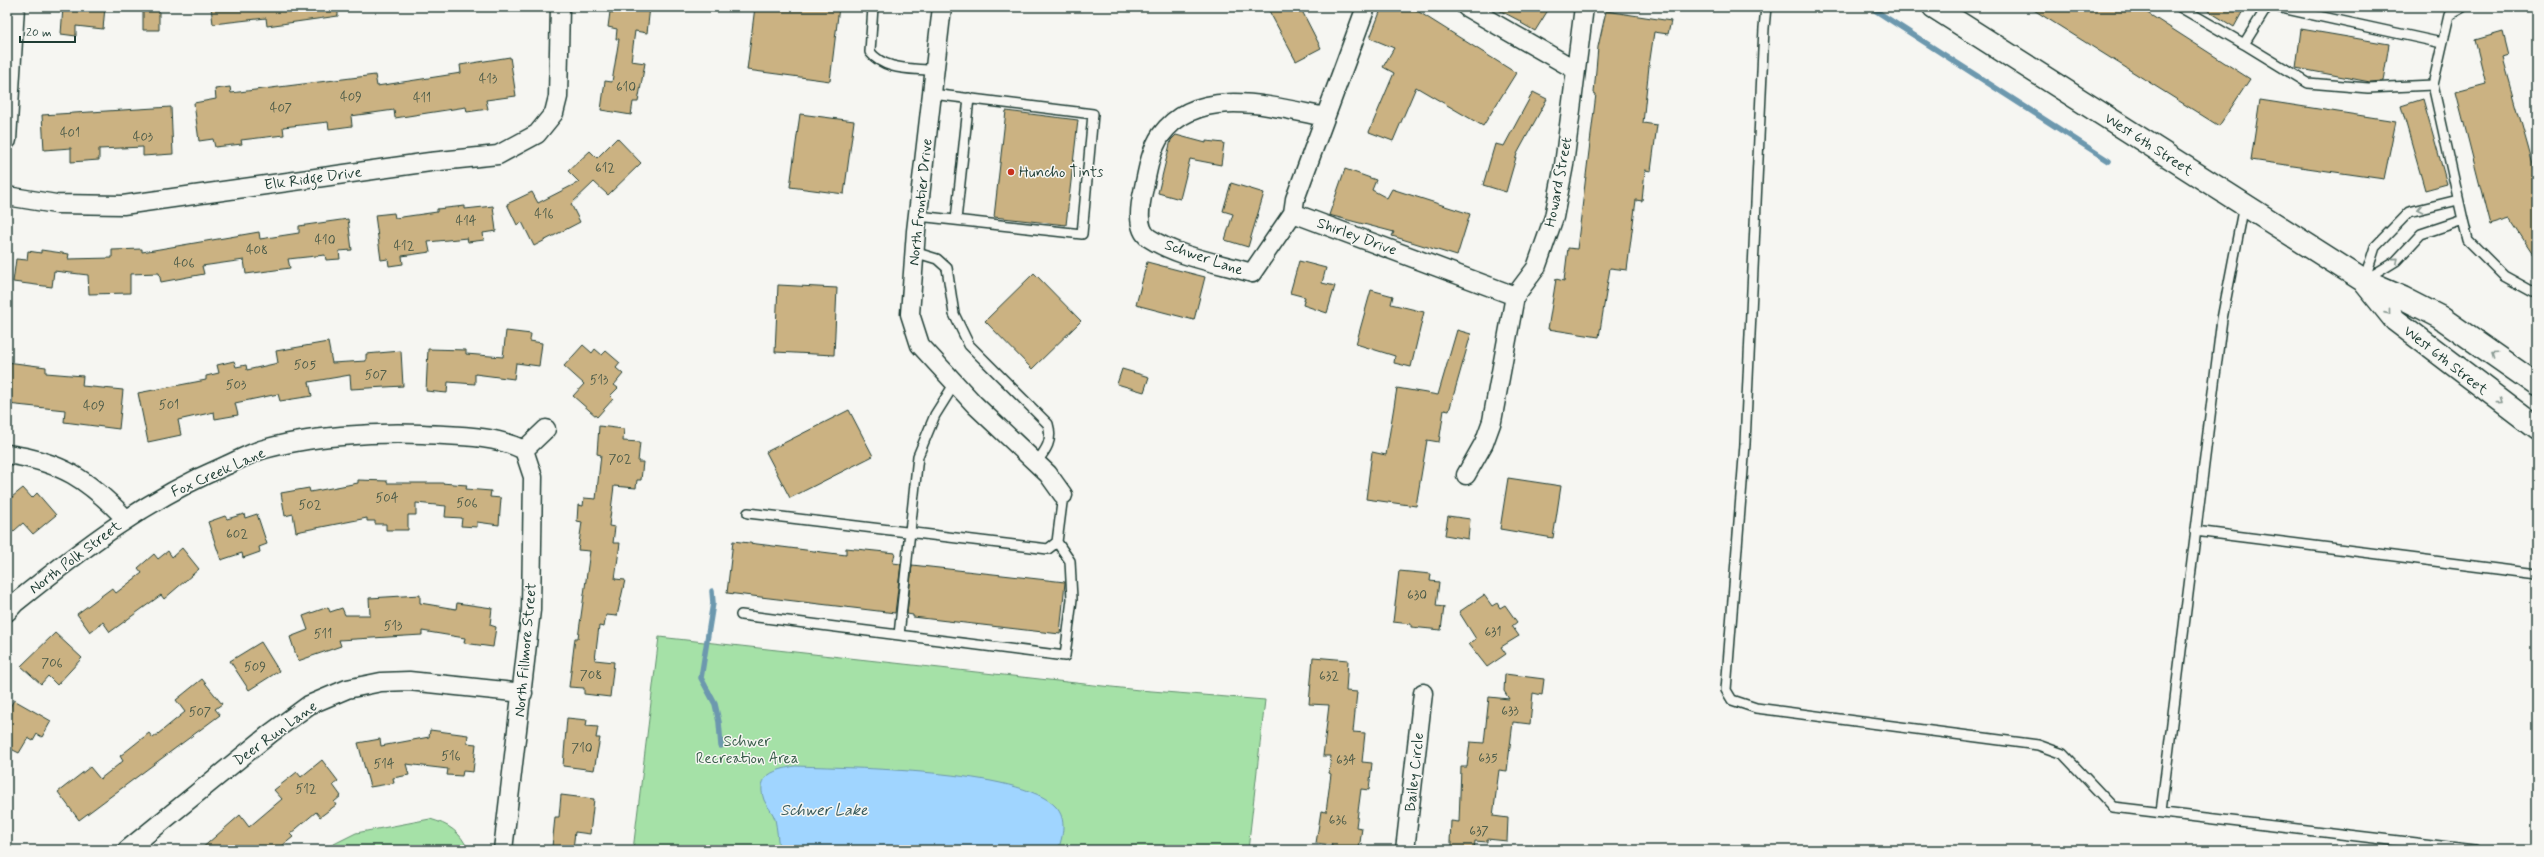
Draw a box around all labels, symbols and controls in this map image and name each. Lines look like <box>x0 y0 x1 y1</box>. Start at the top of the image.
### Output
scale bar <box>20 18 75 44</box>
text: 20 m <box>26 25 52 41</box>
house number: 413 <box>479 71 498 88</box>
house number: 610 <box>616 79 636 96</box>
house number: 409 <box>340 89 362 106</box>
house number: 411 <box>413 90 431 107</box>
house number: 407 <box>270 100 292 117</box>
street label: West 6th Street <box>2100 109 2197 181</box>
house number: 401 <box>60 125 80 142</box>
house number: 403 <box>133 129 154 146</box>
street label: Howard Street <box>1540 135 1578 229</box>
street label: North Frontier Drive <box>904 137 938 267</box>
house number: 612 <box>595 160 615 177</box>
street label: Elk Ridge Drive <box>263 162 363 197</box>
place label: Huncho Tints <box>1019 163 1104 183</box>
marker: Huncho Tints <box>1006 167 1016 177</box>
one-way arrow <box>2417 205 2423 213</box>
house number: 416 <box>534 206 554 223</box>
house number: 414 <box>456 213 477 230</box>
street label: Shirley Drive <box>1314 213 1399 261</box>
house number: 410 <box>315 232 336 249</box>
street label: Schwer Lane <box>1162 235 1246 281</box>
house number: 412 <box>394 238 415 255</box>
house number: 408 <box>246 242 268 259</box>
house number: 406 <box>173 255 195 272</box>
one-way arrow <box>2391 257 2399 264</box>
one-way arrow <box>2384 307 2391 314</box>
street label: West 6th Street <box>2399 321 2492 400</box>
one-way arrow <box>2491 353 2498 360</box>
house number: 505 <box>294 357 316 374</box>
house number: 507 <box>365 367 387 384</box>
house number: 513 <box>590 372 609 389</box>
house number: 503 <box>226 377 247 394</box>
house number: 501 <box>159 397 179 414</box>
one-way arrow <box>2496 397 2503 404</box>
house number: 409 <box>83 398 105 415</box>
street label: Fox Creek Lane <box>168 443 269 503</box>
house number: 702 <box>608 451 632 468</box>
house number: 504 <box>376 490 399 507</box>
house number: 506 <box>456 495 478 512</box>
house number: 502 <box>299 497 322 514</box>
street label: North Polk Street <box>25 516 126 599</box>
house number: 602 <box>226 526 248 543</box>
street label: North Fillmore Street <box>510 582 542 718</box>
house number: 630 <box>1407 587 1427 604</box>
house number: 513 <box>384 618 403 635</box>
house number: 631 <box>1484 624 1502 641</box>
house number: 511 <box>314 626 332 643</box>
house number: 706 <box>41 655 63 672</box>
house number: 509 <box>244 659 266 676</box>
house number: 708 <box>580 667 602 684</box>
house number: 632 <box>1319 668 1339 685</box>
street label: Deer Run Lane <box>230 697 322 771</box>
house number: 633 <box>1501 703 1519 720</box>
house number: 507 <box>189 704 211 721</box>
street label: Bailey Circle <box>1401 731 1429 813</box>
park label: Schwer Recreation Area <box>696 732 799 769</box>
house number: 710 <box>571 740 593 757</box>
house number: 516 <box>441 748 461 765</box>
house number: 635 <box>1478 750 1498 767</box>
house number: 634 <box>1336 752 1356 769</box>
house number: 514 <box>373 756 395 773</box>
house number: 512 <box>295 781 317 798</box>
water label: Schwer Lake <box>780 800 868 821</box>
house number: 636 <box>1329 812 1347 829</box>
house number: 637 <box>1469 823 1489 840</box>

